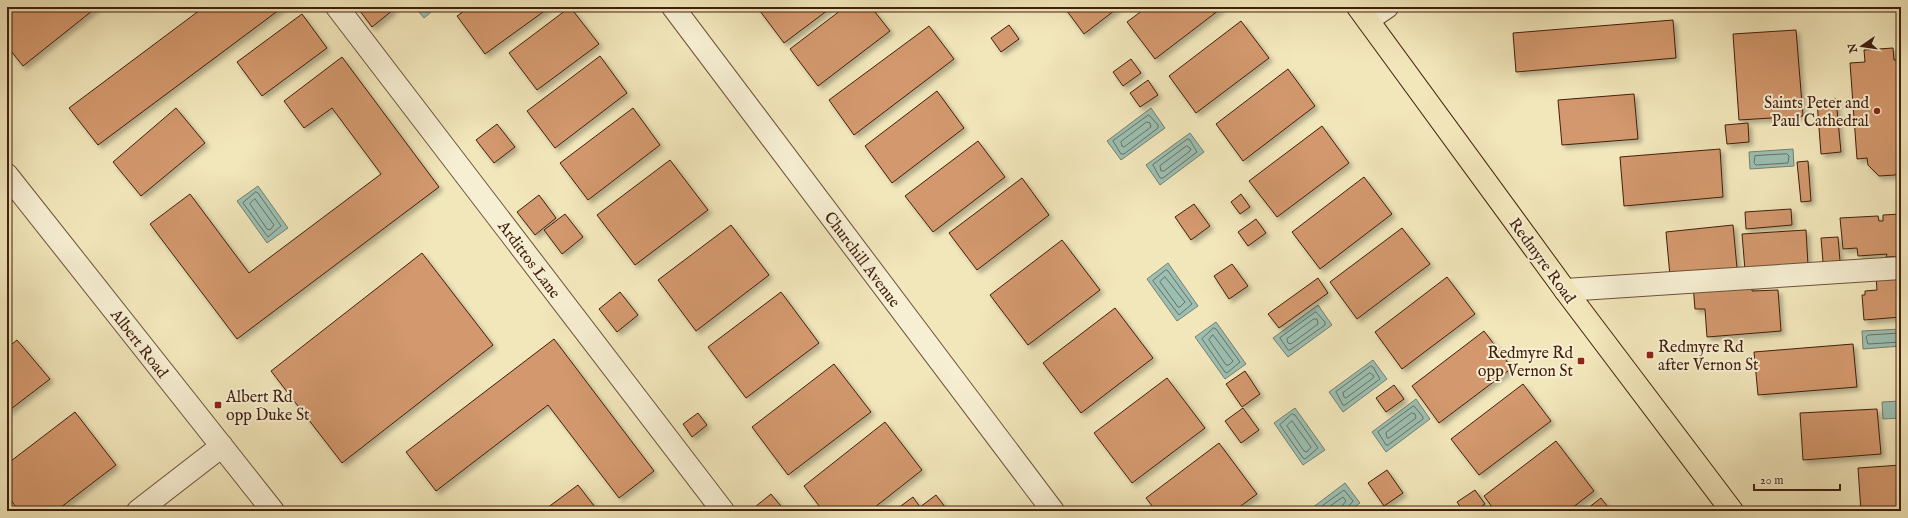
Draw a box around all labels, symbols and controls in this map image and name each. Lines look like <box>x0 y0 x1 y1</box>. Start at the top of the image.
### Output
north arrow <box>1842 26 1882 66</box>
text: N <box>1845 41 1861 55</box>
place label: Saints Peter and Paul Cathedral <box>1764 94 1870 132</box>
marker: Saints Peter and Paul Cathedral <box>1872 106 1882 116</box>
street label: Churchill Avenue <box>819 208 904 312</box>
street label: Redmyre Road <box>1504 214 1579 308</box>
street label: Ardittos Lane <box>492 217 564 303</box>
street label: Albert Road <box>105 305 172 383</box>
place label: Redmyre Rd after Vernon St <box>1658 338 1759 376</box>
place label: Redmyre Rd opp Vernon St <box>1478 344 1574 382</box>
marker: Redmyre Rd after Vernon St <box>1645 350 1655 360</box>
marker: Redmyre Rd opp Vernon St <box>1576 356 1586 366</box>
place label: Albert Rd opp Duke St <box>225 388 310 426</box>
marker: Albert Rd opp Duke St <box>213 400 223 410</box>
scale bar <box>1754 466 1840 492</box>
text: 20 m <box>1760 473 1783 488</box>

